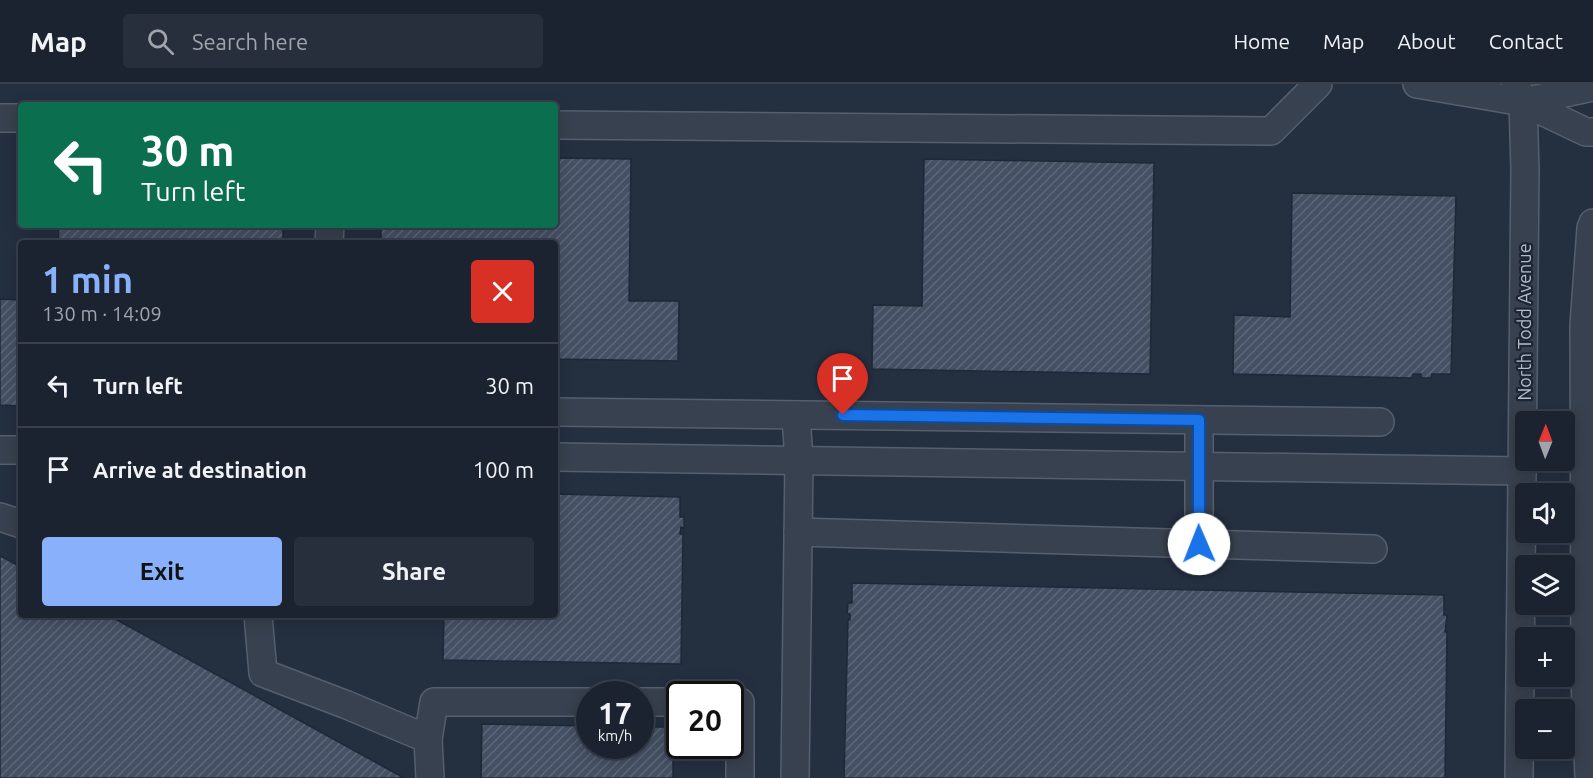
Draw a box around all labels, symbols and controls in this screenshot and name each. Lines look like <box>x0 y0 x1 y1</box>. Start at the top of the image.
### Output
search box <box>123 14 543 68</box>
icon: search <box>144 25 177 58</box>
text: Map <box>30 26 87 57</box>
text: Search here <box>192 29 308 54</box>
text: Home <box>1233 29 1290 53</box>
text: Map <box>1323 29 1364 53</box>
text: About <box>1397 29 1456 53</box>
text: Contact <box>1489 29 1563 53</box>
icon: left <box>42 126 120 204</box>
text: 30 m <box>141 127 235 174</box>
text: Turn left <box>141 176 245 206</box>
street label: North Todd Avenue <box>1514 243 1534 401</box>
text: 1 min <box>42 259 133 300</box>
button: close <box>471 260 534 323</box>
text: 130 m · 14:09 <box>42 302 162 325</box>
pin <box>817 353 868 415</box>
icon: arrive <box>826 362 859 395</box>
icon: left <box>42 369 75 402</box>
text: Turn left <box>93 373 183 398</box>
text: 30 m <box>485 373 534 398</box>
north arrow <box>1515 411 1575 471</box>
map controls <box>1515 411 1575 759</box>
icon: arrive <box>42 453 75 486</box>
text: Arrive at destination <box>93 457 307 482</box>
text: 100 m <box>473 457 534 482</box>
button: sound <box>1515 483 1575 543</box>
position arrow <box>1167 512 1231 576</box>
button: Exit <box>42 537 282 606</box>
button: Share <box>294 537 534 606</box>
button: layers <box>1515 555 1575 615</box>
button: + <box>1515 627 1575 687</box>
speed limit sign: 20 <box>666 681 744 759</box>
text: 17 <box>598 696 632 730</box>
button: − <box>1515 699 1575 759</box>
text: km/h <box>598 727 632 744</box>

